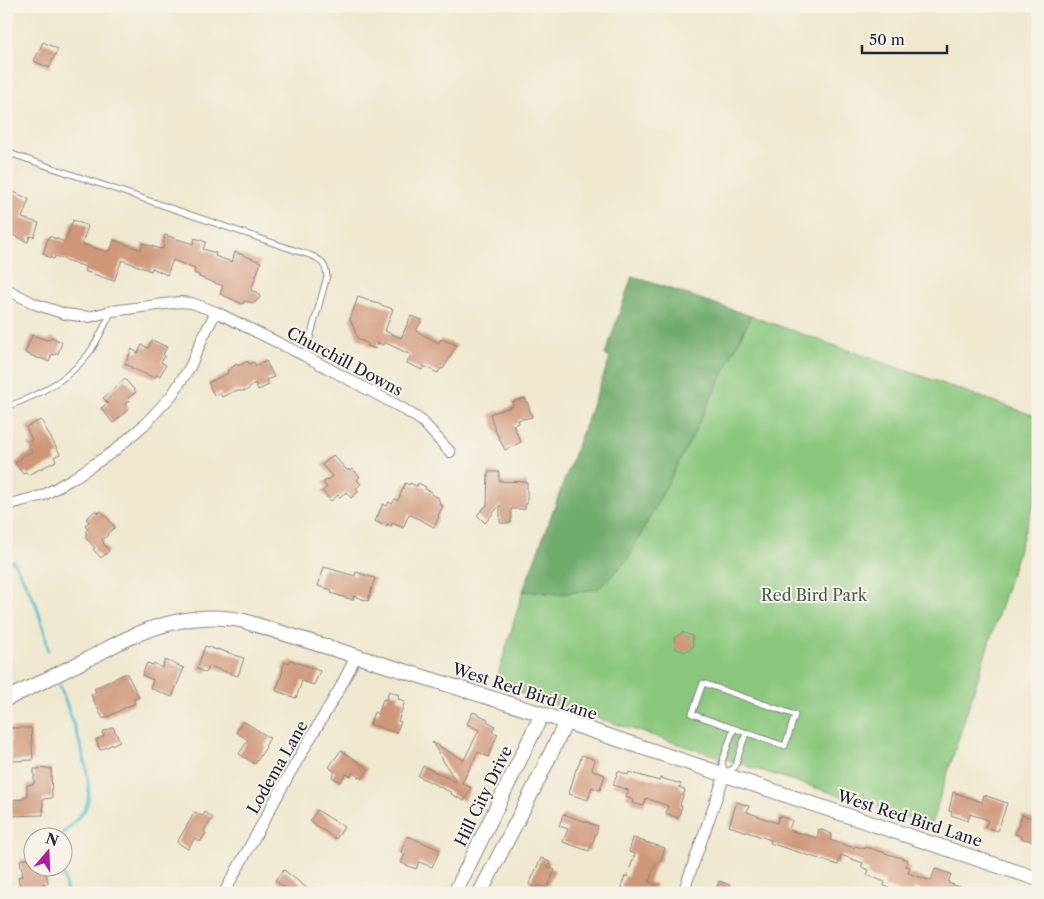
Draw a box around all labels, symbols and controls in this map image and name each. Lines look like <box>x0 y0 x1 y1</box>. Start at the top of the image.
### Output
scale bar <box>862 22 946 54</box>
text: 50 m <box>869 30 905 49</box>
street label: Churchill Downs <box>284 322 406 400</box>
park label: Red Bird Park <box>761 585 868 605</box>
street label: West Red Bird Lane <box>449 658 600 724</box>
street label: Lodema Lane <box>242 717 312 817</box>
street label: Hill City Drive <box>450 742 516 850</box>
street label: West Red Bird Lane <box>834 785 985 851</box>
north arrow <box>22 826 72 876</box>
text: N <box>44 829 61 850</box>

